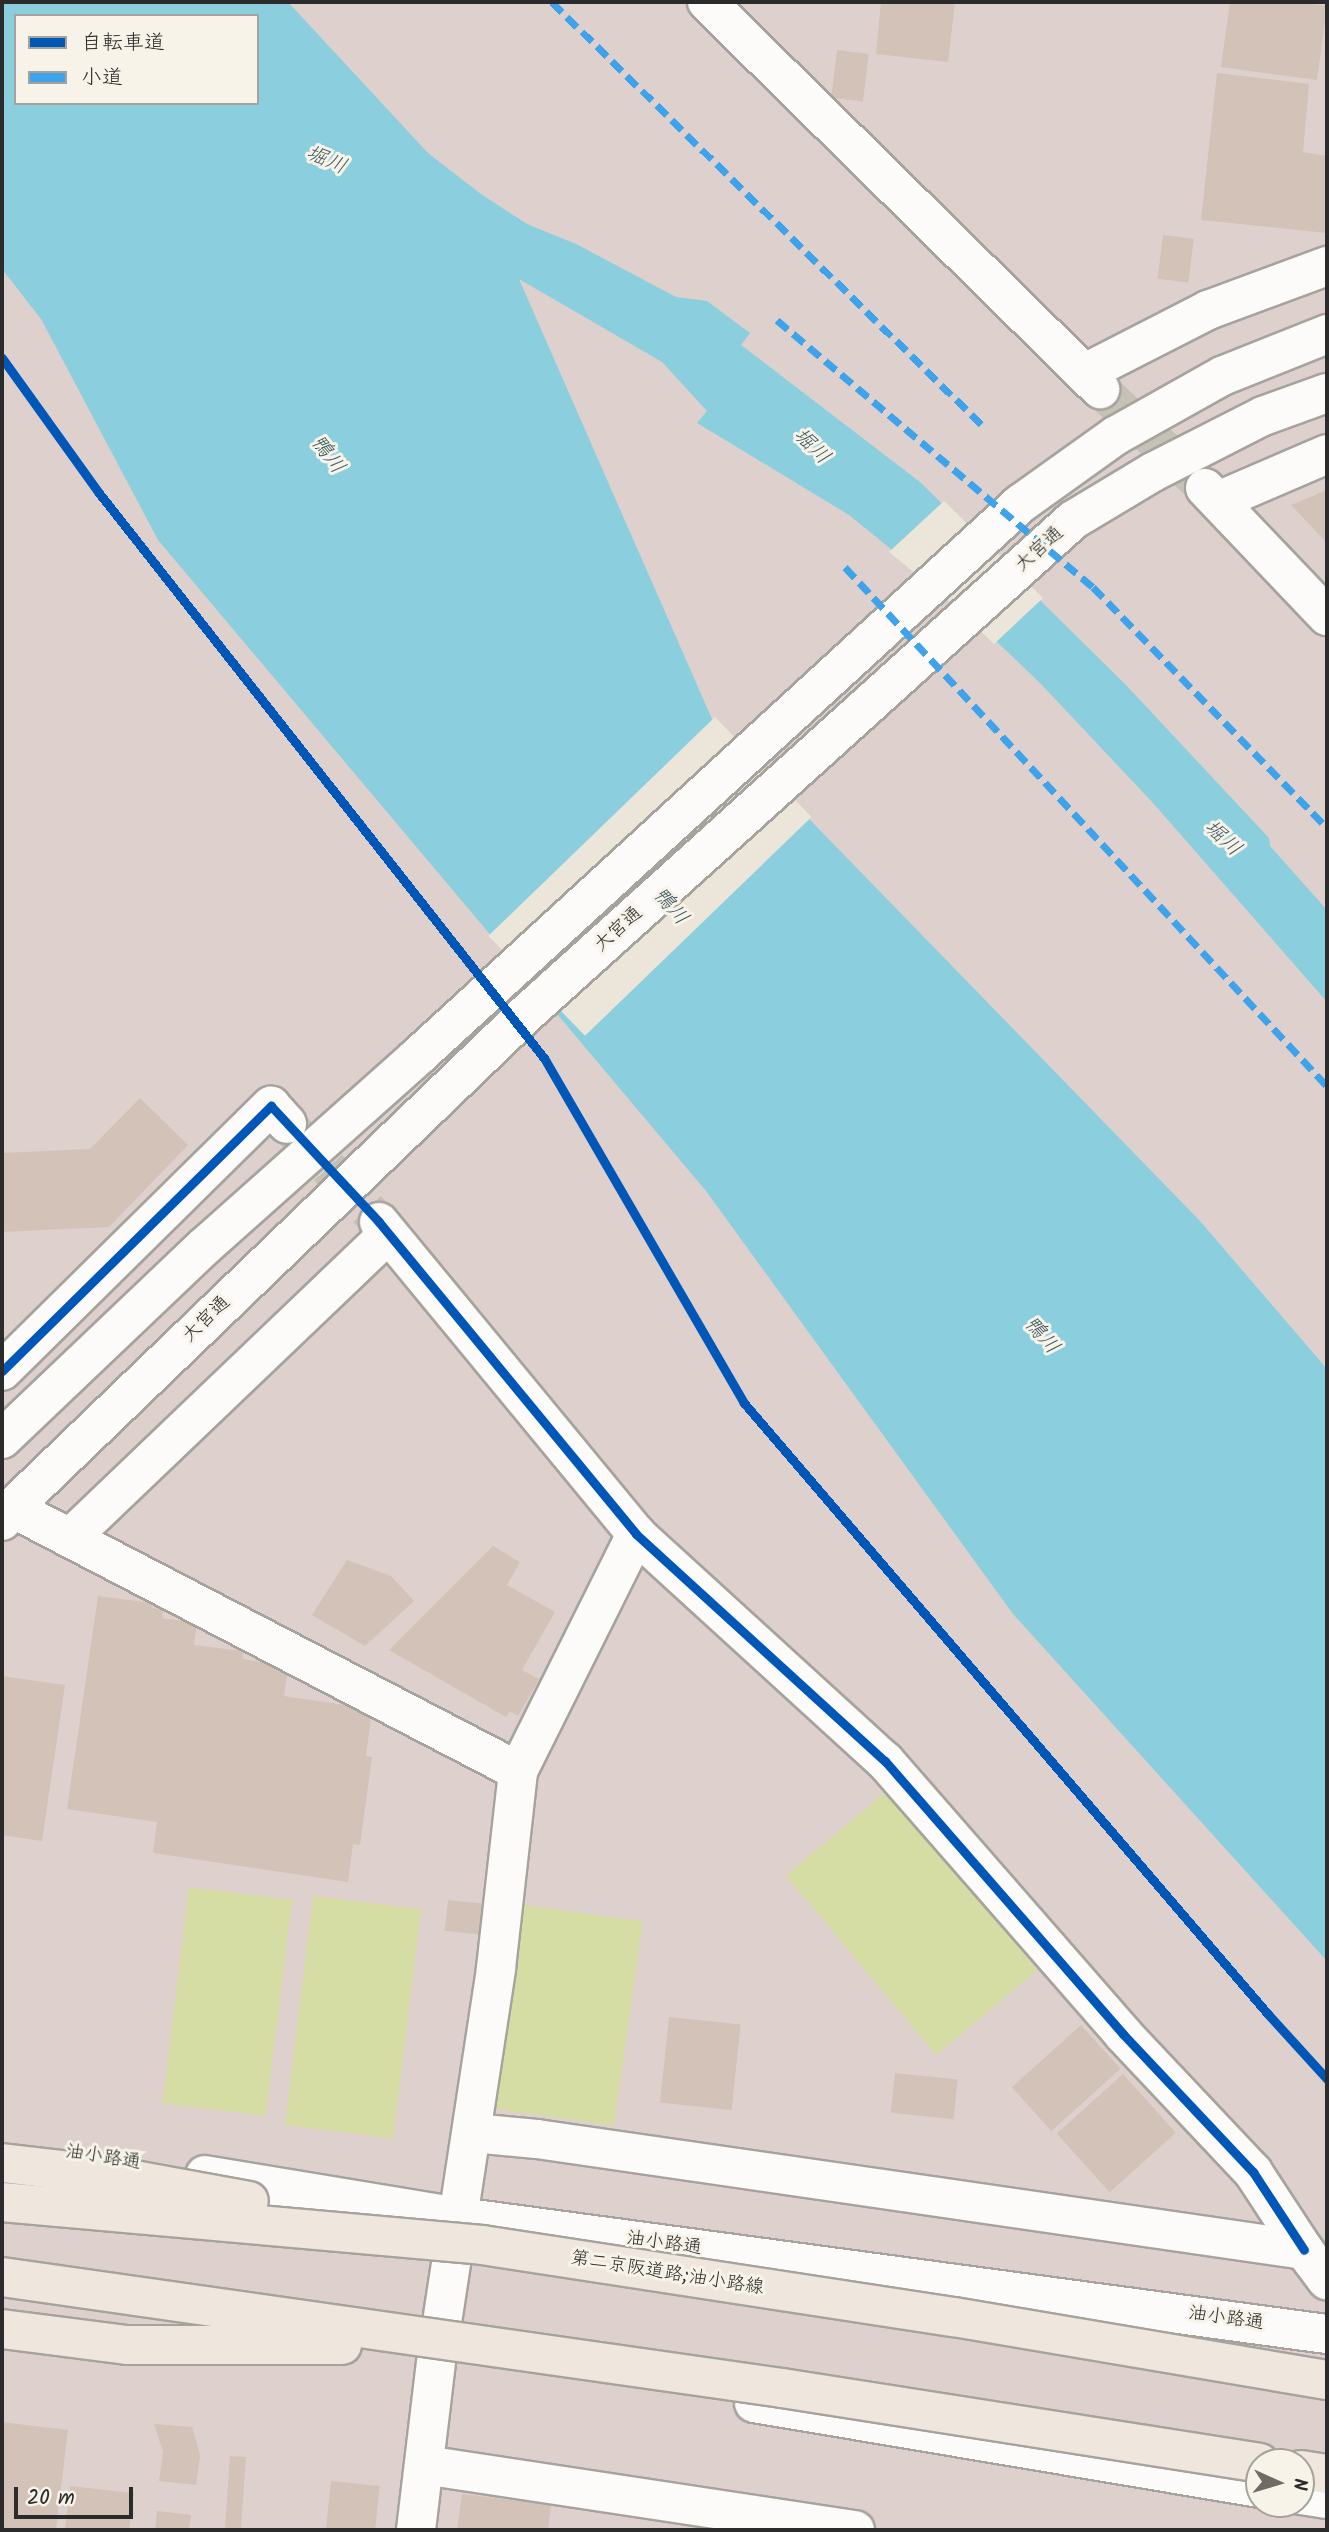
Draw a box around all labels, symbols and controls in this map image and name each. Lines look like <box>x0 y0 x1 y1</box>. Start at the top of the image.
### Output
legend <box>14 14 259 105</box>
text: 自転車道 <box>81 27 165 60</box>
text: 小道 <box>81 62 123 95</box>
water label: 堀川 <box>302 141 350 181</box>
water label: 堀川 <box>787 423 835 471</box>
water label: 鴨川 <box>304 431 350 479</box>
street label: 大宮通 <box>1011 522 1069 578</box>
water label: 堀川 <box>1198 816 1246 862</box>
water label: 鴨川 <box>647 883 693 931</box>
street label: 大宮通 <box>590 902 648 958</box>
street label: 大宮通 <box>179 1292 235 1348</box>
water label: 鴨川 <box>1018 1312 1064 1360</box>
street label: 油小路通 <box>64 2141 142 2175</box>
street label: 油小路通 <box>625 2227 703 2261</box>
street label: 第二京阪道路;油小路線 <box>569 2247 765 2301</box>
street label: 油小路通 <box>1187 2302 1265 2336</box>
north arrow <box>1245 2448 1315 2518</box>
scale bar <box>18 2472 136 2516</box>
text: N <box>1284 2477 1314 2491</box>
text: 20 m <box>27 2482 75 2515</box>

